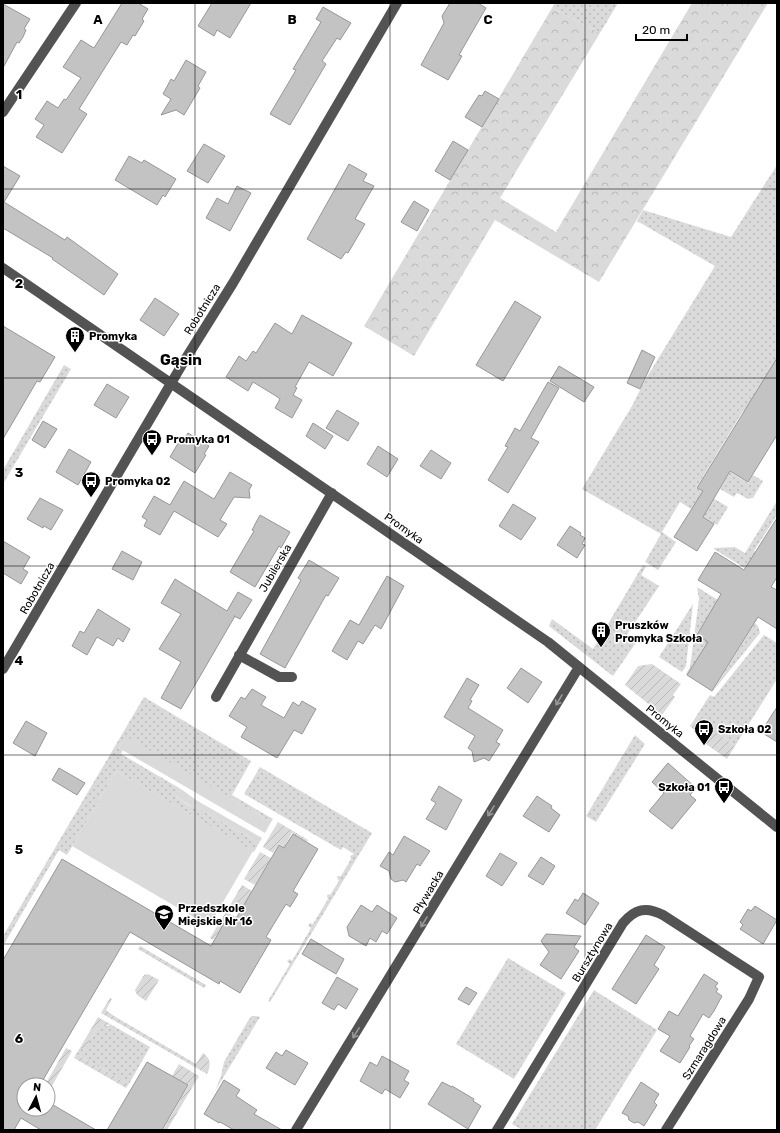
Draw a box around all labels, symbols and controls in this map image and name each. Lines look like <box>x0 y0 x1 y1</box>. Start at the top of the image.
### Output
text: A <box>93 12 103 27</box>
text: B <box>287 12 297 27</box>
text: C <box>483 12 493 27</box>
scale bar <box>636 16 687 42</box>
text: 20 m <box>642 23 670 37</box>
text: 1 <box>16 87 22 102</box>
text: 2 <box>15 276 23 291</box>
street label: Robotnicza <box>182 281 223 337</box>
building icon: Promyka <box>64 325 86 353</box>
place label: Promyka <box>89 330 137 343</box>
district label: Gąsin <box>160 351 202 369</box>
bus stop icon: Promyka 01 <box>141 428 163 456</box>
place label: Promyka 01 <box>166 433 230 446</box>
text: 3 <box>15 465 24 480</box>
bus stop icon: Promyka 02 <box>80 470 102 498</box>
place label: Promyka 02 <box>105 475 170 488</box>
street label: Promyka <box>382 510 426 547</box>
street label: Jubilerska <box>257 542 294 594</box>
street label: Robotnicza <box>17 560 57 616</box>
place label: Pruszków Promyka Szkoła <box>615 619 702 645</box>
building icon: Pruszków Promyka Szkoła <box>590 620 612 648</box>
text: 4 <box>15 653 24 668</box>
one-way arrow <box>554 694 562 706</box>
street label: Promyka <box>643 702 686 741</box>
bus stop icon: Szkoła 02 <box>693 718 715 746</box>
place label: Szkoła 02 <box>718 723 772 736</box>
bus stop icon: Szkoła 01 <box>713 776 735 804</box>
place label: Szkoła 01 <box>658 781 710 794</box>
one-way arrow <box>487 805 495 817</box>
text: 5 <box>15 842 23 857</box>
street label: Pływacka <box>410 868 447 916</box>
place label: Przedszkole Miejskie Nr 16 <box>178 902 252 928</box>
school or university icon: Przedszkole Miejskie Nr 16 <box>153 903 175 931</box>
one-way arrow <box>419 916 427 928</box>
street label: Bursztynowa <box>570 920 615 984</box>
street label: Szmaragdowa <box>680 1014 729 1082</box>
one-way arrow <box>351 1027 359 1039</box>
text: 6 <box>15 1031 24 1046</box>
north arrow <box>16 1077 56 1117</box>
text: N <box>32 1081 42 1094</box>

